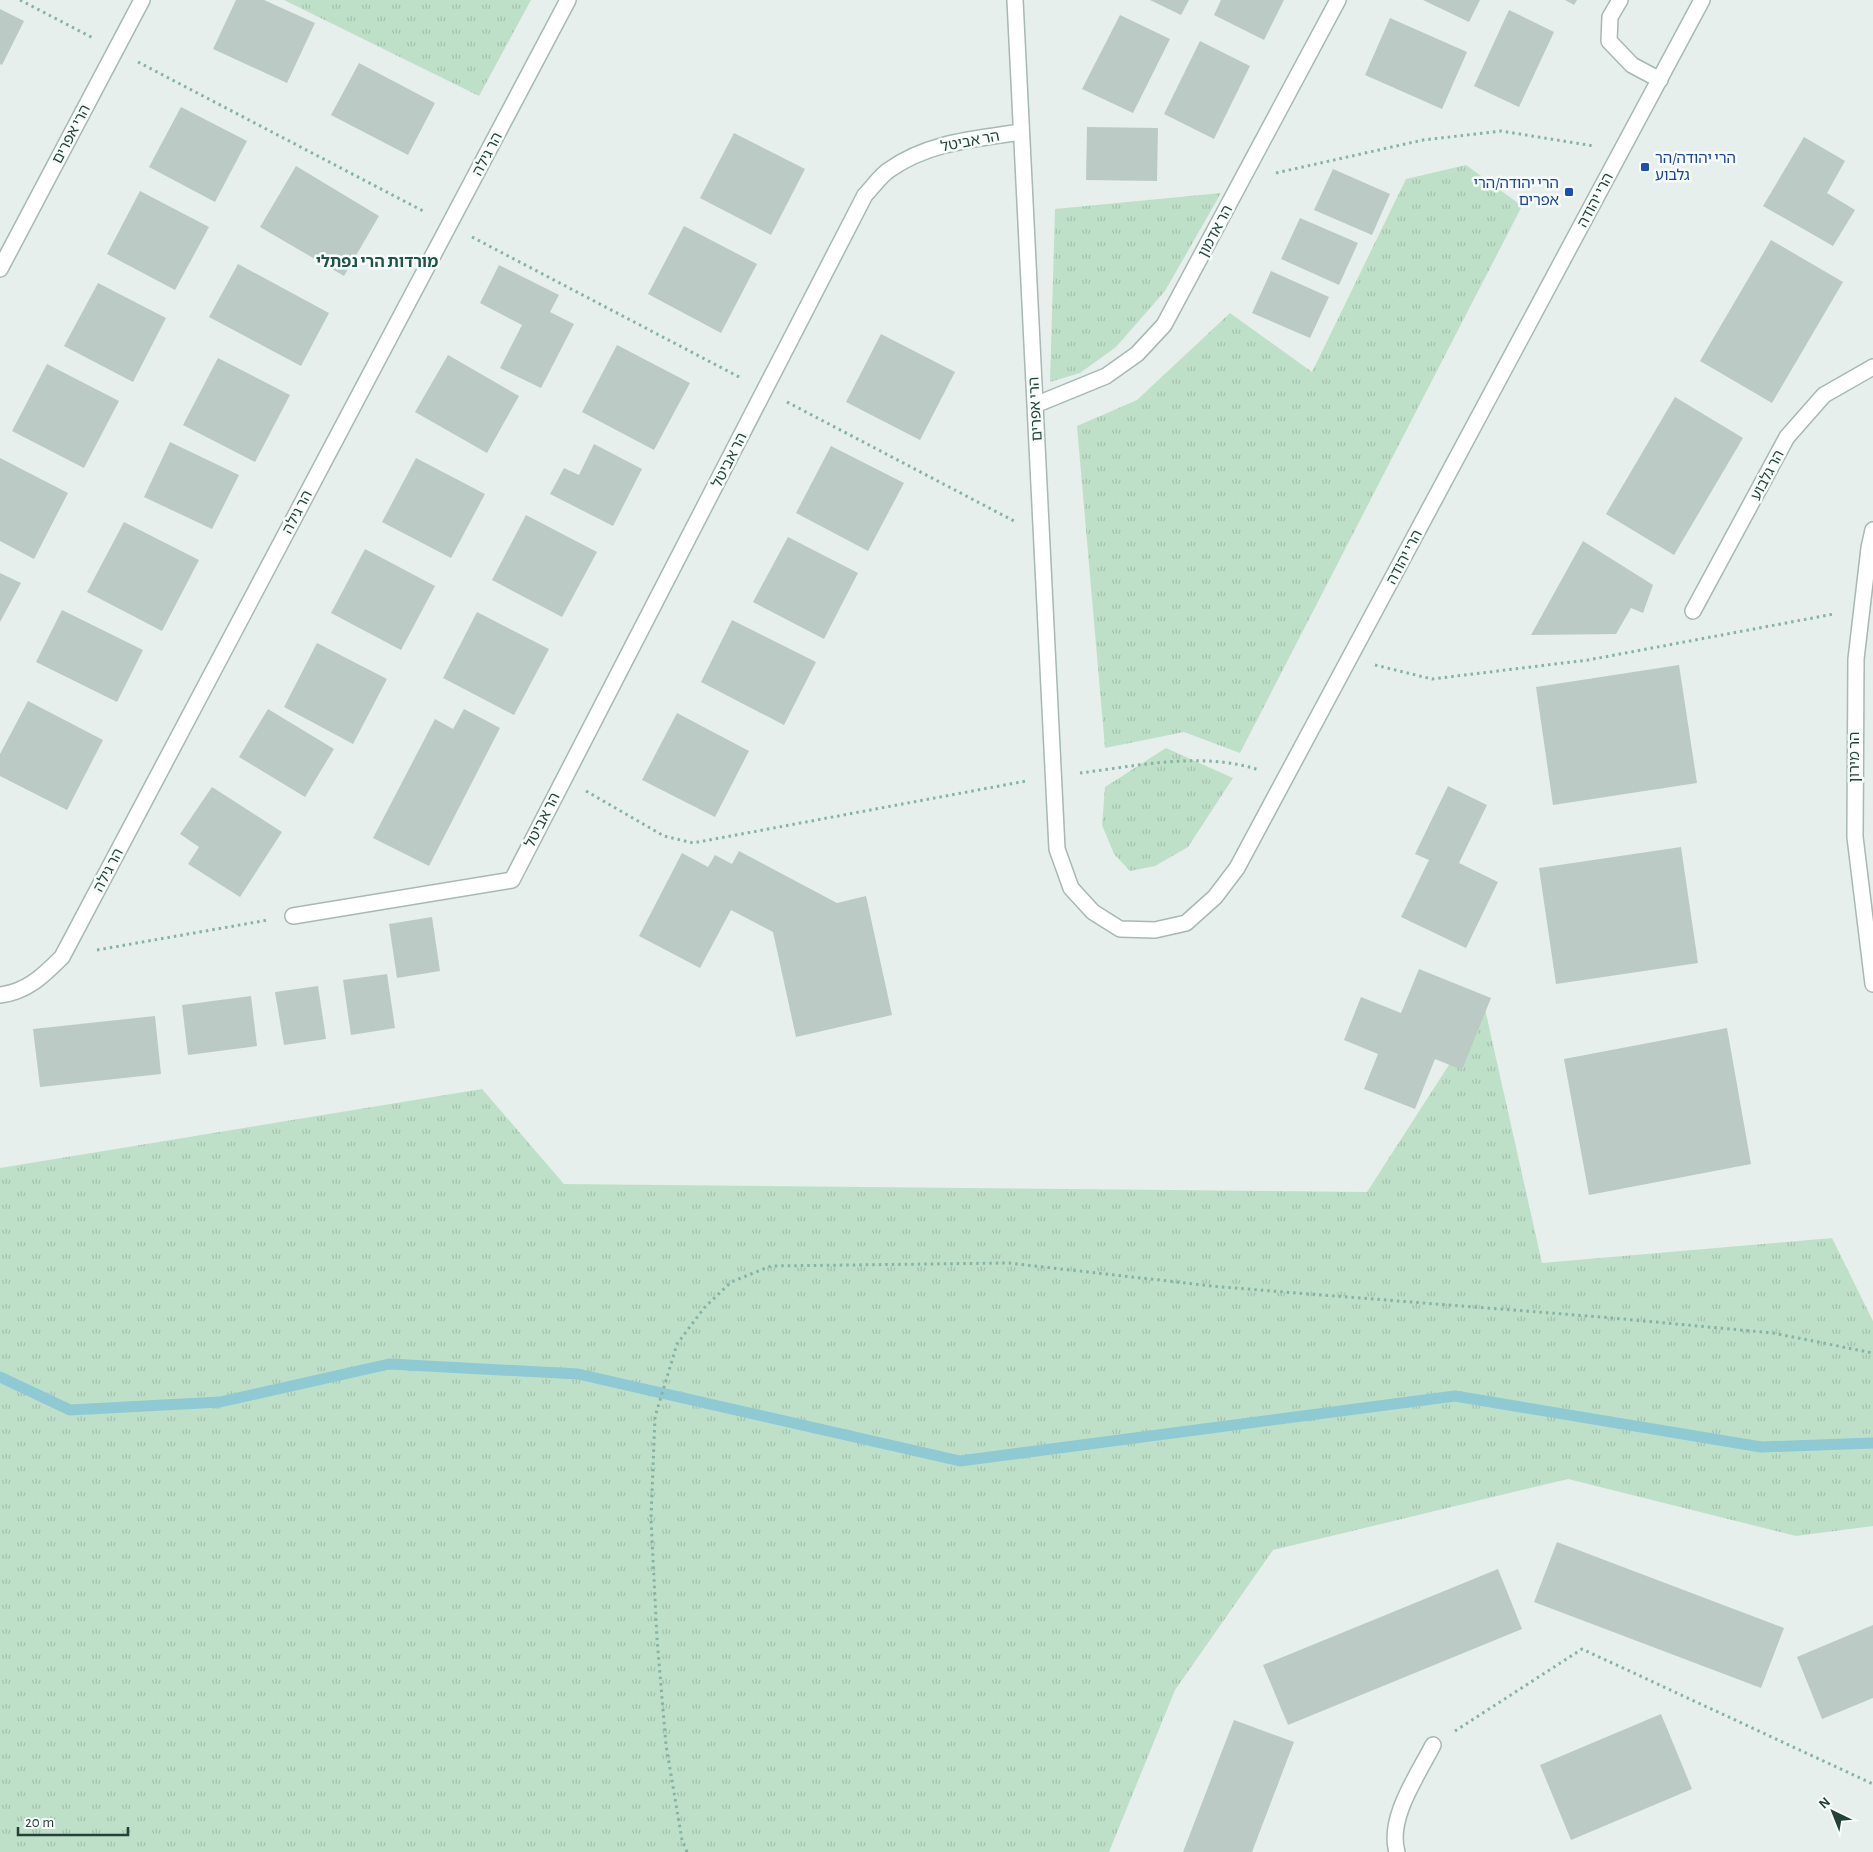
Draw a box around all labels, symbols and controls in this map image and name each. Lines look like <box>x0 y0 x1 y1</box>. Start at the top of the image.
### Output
street label: הרי אפרים <box>50 102 93 166</box>
street label: הר אביטל <box>939 128 1001 155</box>
street label: הר גילה <box>470 130 505 178</box>
place label: הרי יהודה/הר גלבוע <box>1655 151 1736 183</box>
marker: הרי יהודה/הר גלבוע <box>1639 161 1651 173</box>
street label: הרי יהודה <box>1575 170 1616 230</box>
place label: הרי יהודה/הרי אפרים <box>1474 176 1559 208</box>
marker: הרי יהודה/הרי אפרים <box>1563 186 1575 198</box>
street label: הר אדמון <box>1196 203 1235 260</box>
district label: מורדות הרי נפתלי <box>316 254 438 270</box>
street label: הרי אפרים <box>1026 376 1045 442</box>
street label: הר אביטל <box>709 430 750 490</box>
street label: הר גלבוע <box>1748 448 1787 503</box>
street label: הר גילה <box>280 488 315 536</box>
street label: הרי יהודה <box>1384 527 1425 587</box>
street label: הר מירון <box>1847 731 1862 783</box>
street label: הר אביטל <box>522 790 563 850</box>
street label: הר גילה <box>91 846 126 894</box>
north arrow <box>1808 1787 1858 1837</box>
text: N <box>1816 1795 1833 1812</box>
scale bar <box>18 1804 128 1836</box>
text: 20 m <box>25 1815 54 1830</box>

